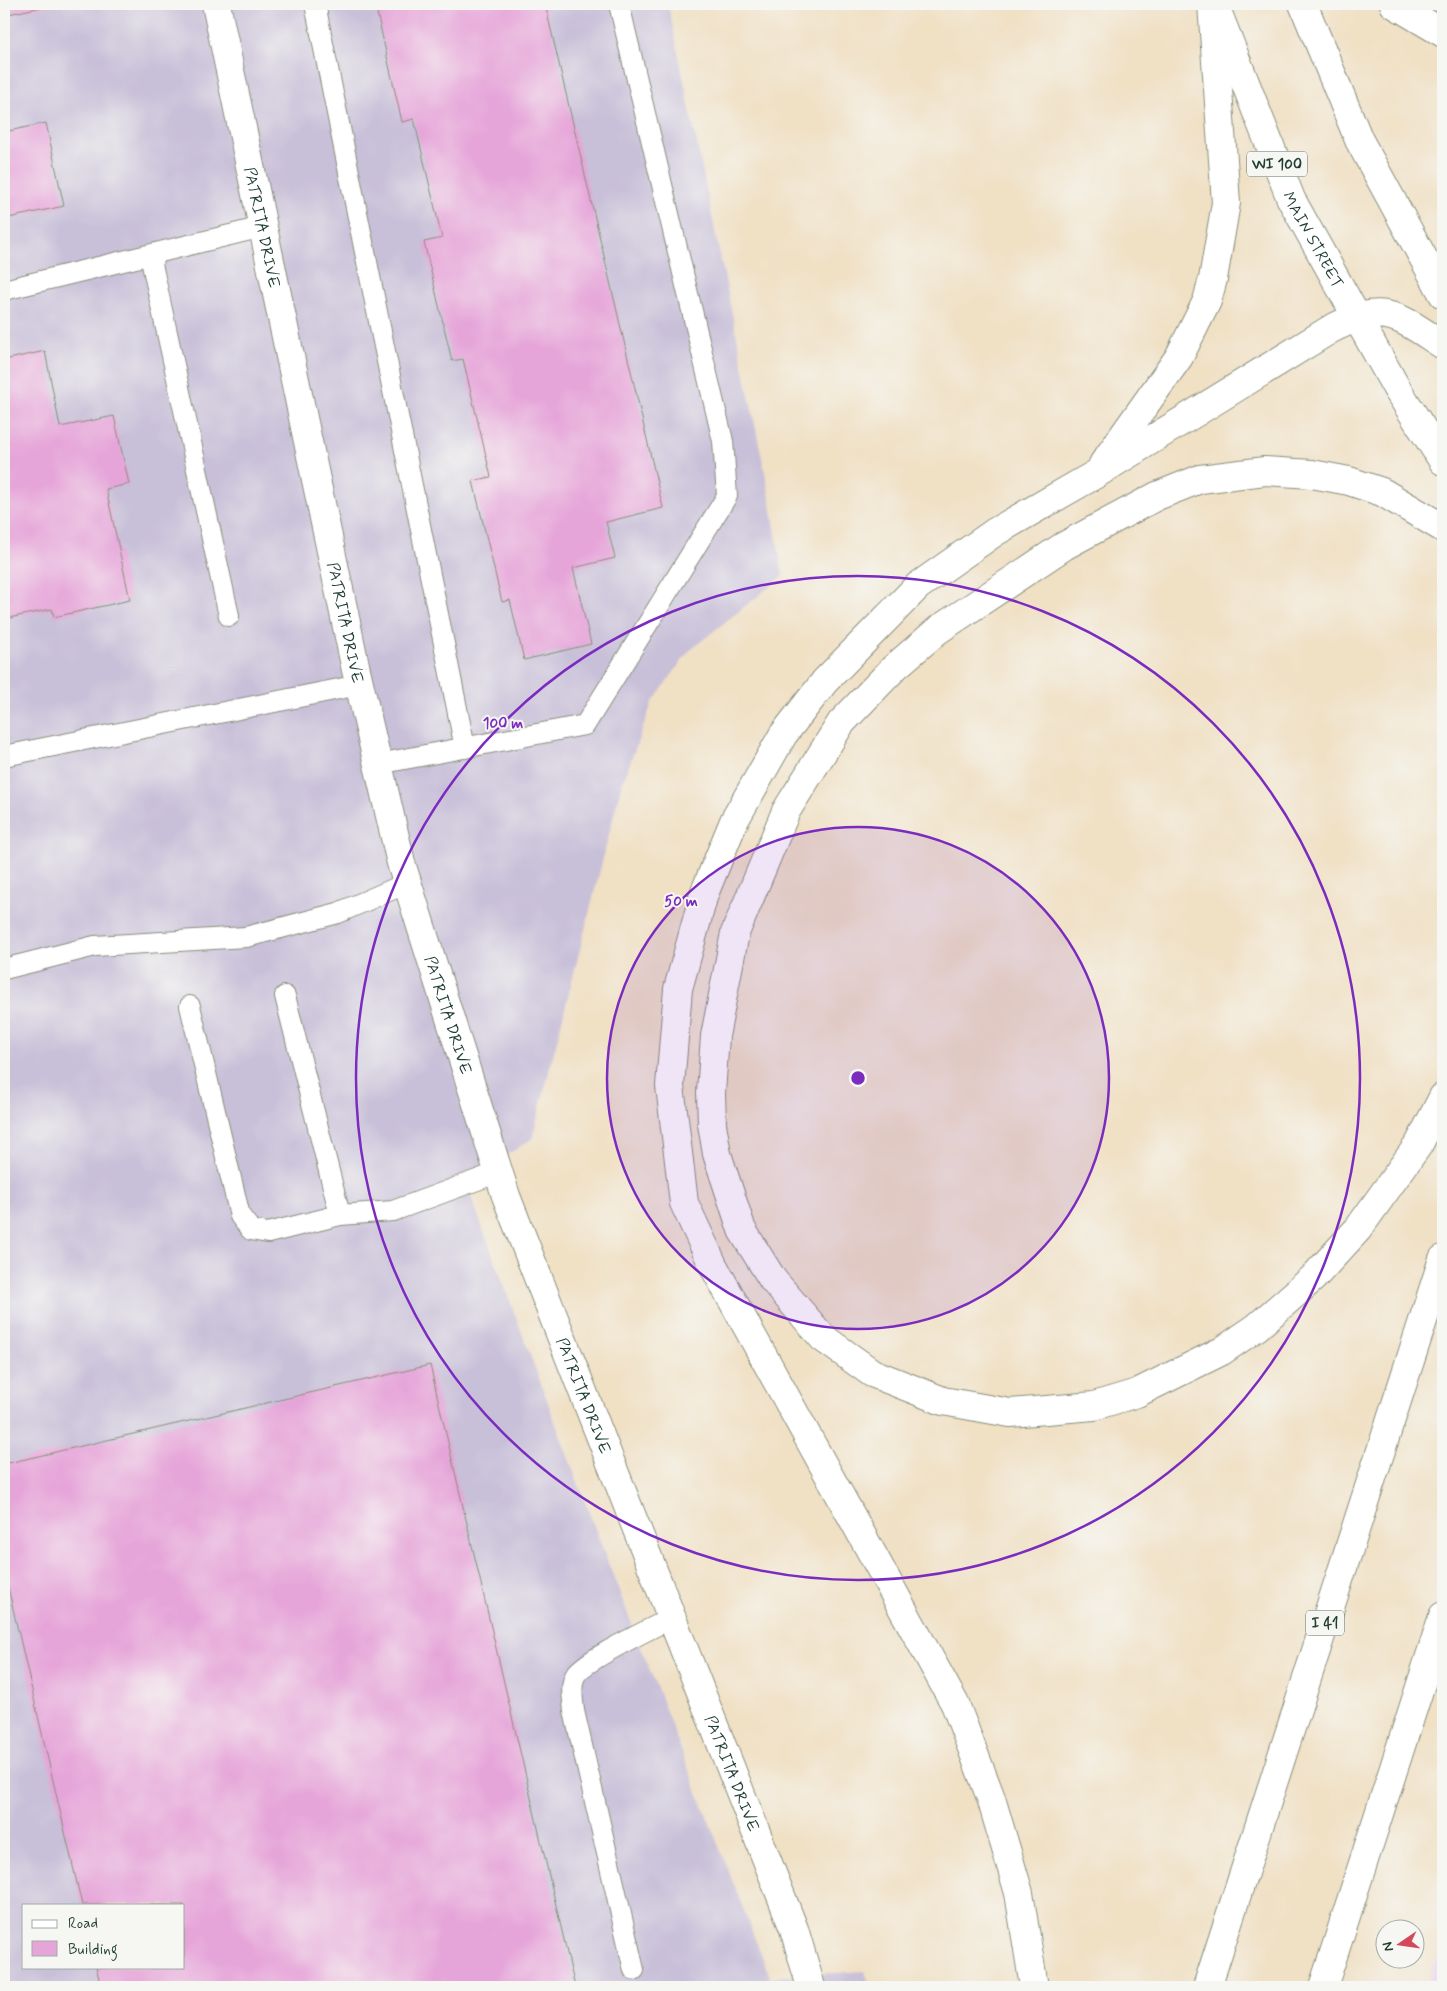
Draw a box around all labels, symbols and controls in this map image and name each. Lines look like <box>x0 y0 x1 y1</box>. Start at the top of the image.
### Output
road number: WI 100 <box>1247 152 1307 176</box>
street label: PATRITA DRIVE <box>239 165 284 290</box>
street label: MAIN STREET <box>1277 189 1348 293</box>
street label: PATRITA DRIVE <box>322 560 368 685</box>
text: 100 m <box>483 714 523 734</box>
text: 50 m <box>664 892 698 912</box>
street label: PATRITA DRIVE <box>419 954 476 1077</box>
centre of rings <box>849 1069 867 1087</box>
street label: PATRITA DRIVE <box>551 1335 615 1457</box>
road number: I 41 <box>1306 1610 1344 1636</box>
street label: PATRITA DRIVE <box>699 1713 764 1835</box>
legend <box>22 1904 185 1968</box>
text: Road <box>68 1914 98 1934</box>
north arrow <box>1374 1918 1424 1968</box>
text: Building <box>68 1940 118 1961</box>
text: N <box>1378 1940 1398 1953</box>

